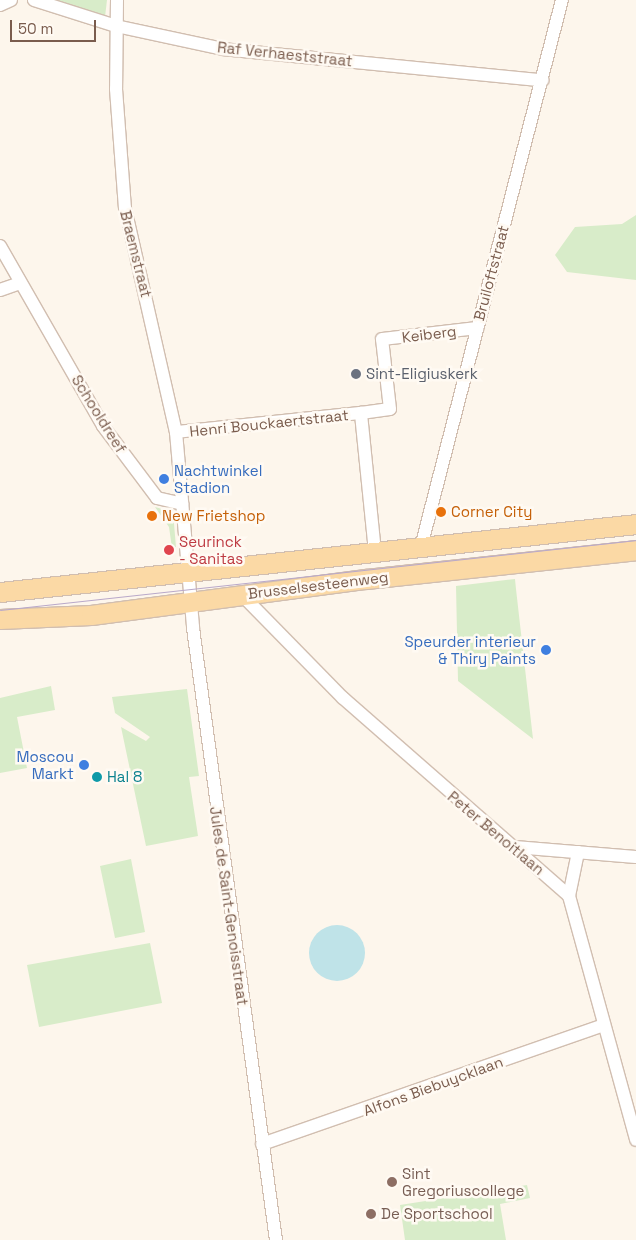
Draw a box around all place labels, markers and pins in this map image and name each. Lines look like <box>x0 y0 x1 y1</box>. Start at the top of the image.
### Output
place label: Sint-Eligiuskerk <box>366 365 478 383</box>
marker: Sint-Eligiuskerk <box>350 368 362 380</box>
place label: Nachtwinkel Stadion <box>174 461 262 496</box>
marker: Nachtwinkel Stadion <box>158 473 170 485</box>
place label: Corner City <box>451 503 533 521</box>
marker: Corner City <box>435 506 447 518</box>
place label: New Frietshop <box>162 507 266 525</box>
marker: New Frietshop <box>146 510 158 522</box>
place label: Seurinck - Sanitas <box>179 532 244 567</box>
marker: Seurinck - Sanitas <box>163 544 175 556</box>
place label: Speurder interieur & Thiry Paints <box>404 632 536 667</box>
marker: Speurder interieur & Thiry Paints <box>540 644 552 656</box>
place label: Moscou Markt <box>16 747 74 782</box>
marker: Moscou Markt <box>78 759 90 771</box>
place label: Hal 8 <box>107 768 142 786</box>
marker: Hal 8 <box>91 771 103 783</box>
place label: Sint Gregoriuscollege <box>402 1164 524 1199</box>
marker: Sint Gregoriuscollege <box>386 1176 398 1188</box>
place label: De Sportschool <box>381 1205 493 1223</box>
marker: De Sportschool <box>365 1208 377 1220</box>

